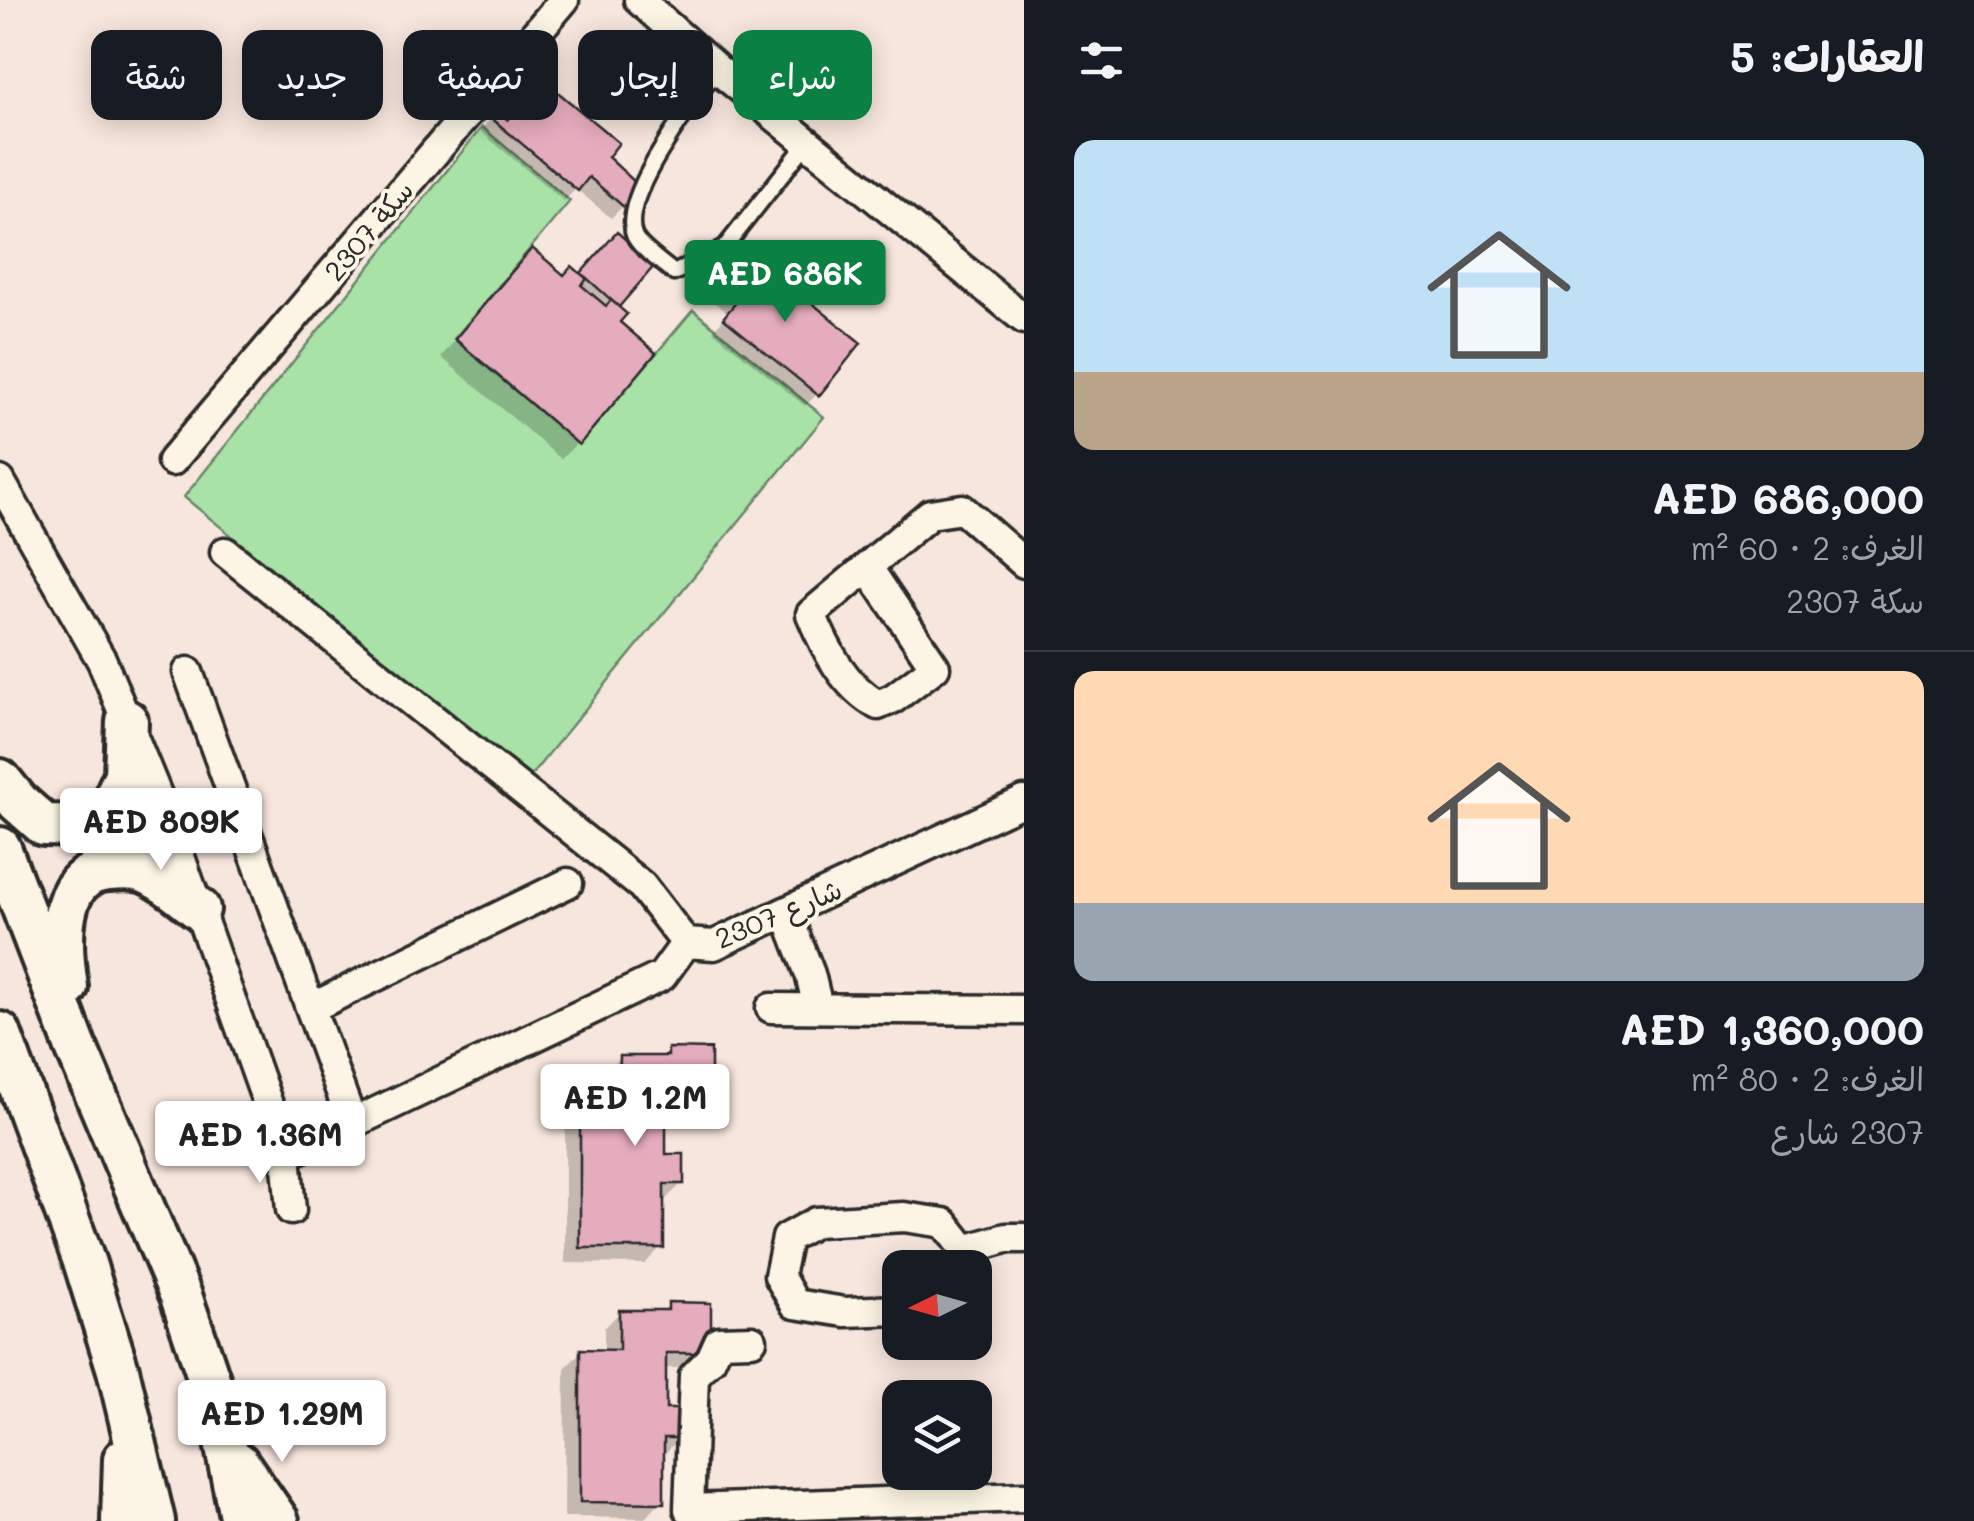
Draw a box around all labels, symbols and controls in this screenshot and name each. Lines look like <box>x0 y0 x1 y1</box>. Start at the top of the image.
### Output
text: العقارات: 5 <box>1730 28 1924 83</box>
chip: شقة <box>91 30 222 120</box>
chip: جديد <box>242 30 383 120</box>
chip: تصفية <box>403 30 558 120</box>
chip: إيجار <box>578 30 713 120</box>
chip: شراء <box>733 30 872 120</box>
icon: filters <box>1074 33 1129 88</box>
street label: سكة 2307 <box>315 172 421 288</box>
icon: home <box>1409 205 1589 385</box>
pin: AED 686K <box>682 240 888 325</box>
text: AED 686K <box>707 251 863 293</box>
text: AED 686,000 <box>1652 470 1924 525</box>
text: الغرف: 2 · 60 m² <box>1691 526 1924 568</box>
text: سكة 2307 <box>1786 579 1924 621</box>
icon: home <box>1409 736 1589 916</box>
pin: AED 809K <box>58 788 264 873</box>
text: AED 809K <box>82 799 240 841</box>
street label: 2307 شارع <box>709 870 848 959</box>
text: AED 1,360,000 <box>1620 1001 1924 1056</box>
text: الغرف: 2 · 80 m² <box>1691 1057 1924 1099</box>
pin: AED 1.2M <box>532 1064 738 1149</box>
text: AED 1.2M <box>562 1075 708 1117</box>
pin: AED 1.36M <box>146 1101 374 1186</box>
text: 2307 شارع <box>1770 1110 1924 1152</box>
text: AED 1.36M <box>177 1112 343 1154</box>
north arrow <box>882 1250 992 1360</box>
map controls <box>882 1250 992 1490</box>
pin: AED 1.29M <box>168 1380 396 1465</box>
button: layers <box>882 1380 992 1490</box>
text: AED 1.29M <box>200 1391 364 1433</box>

